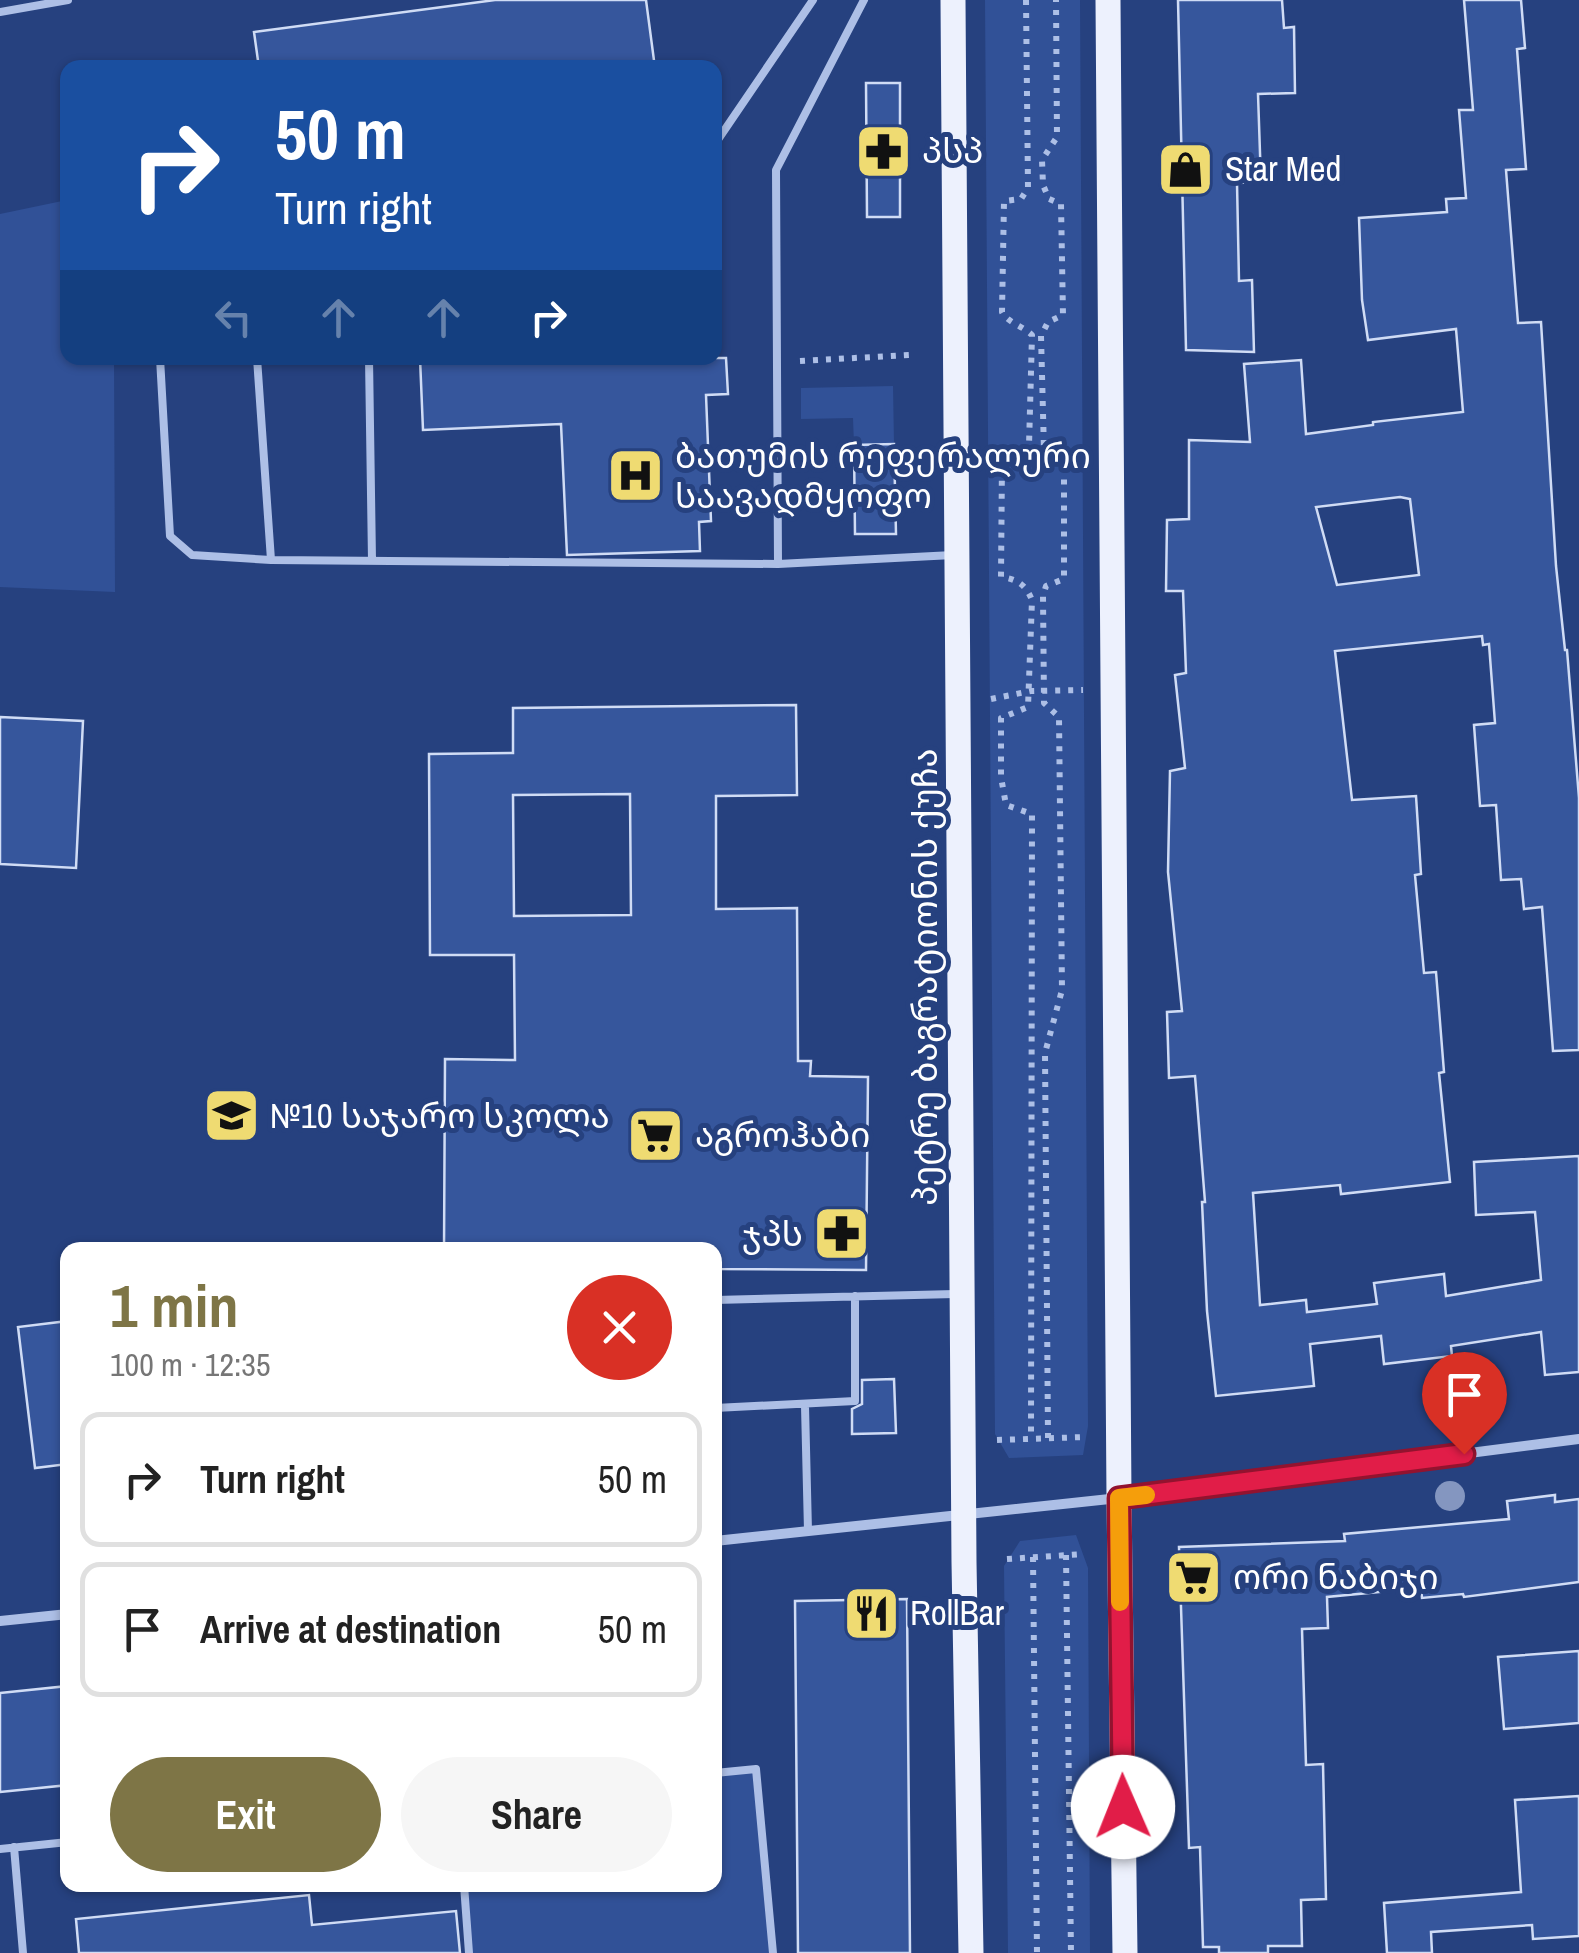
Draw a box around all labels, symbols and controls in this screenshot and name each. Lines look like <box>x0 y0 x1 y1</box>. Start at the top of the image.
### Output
text: 50 m <box>275 87 406 181</box>
icon: right <box>110 100 240 230</box>
pharmacy icon: პსპ <box>853 121 913 181</box>
place label: პსპ <box>922 127 984 174</box>
shop icon: Star Med <box>1156 139 1216 199</box>
place label: Star Med <box>1225 145 1341 192</box>
text: Turn right <box>275 177 432 238</box>
icon: left <box>206 290 261 345</box>
icon: ahead <box>311 290 366 345</box>
icon: ahead <box>416 290 471 345</box>
icon: right <box>521 290 576 345</box>
place label: ბათუმის რეფერალური საავადმყოფო <box>675 432 1091 519</box>
hospital icon: ბათუმის რეფერალური საავადმყოფო <box>606 446 666 506</box>
street label: პეტრე ბაგრატიონის ქუჩა <box>901 748 948 1206</box>
school or university icon: №10 საჯარო სკოლა <box>201 1086 261 1146</box>
place label: №10 საჯარო სკოლა <box>270 1092 610 1139</box>
supermarket icon: აგროჰაბი <box>626 1105 686 1165</box>
place label: აგროჰაბი <box>695 1111 870 1158</box>
pharmacy icon: ჯპს <box>812 1204 872 1264</box>
place label: ჯპს <box>742 1210 803 1257</box>
text: 1 min <box>110 1265 239 1346</box>
button: close <box>567 1275 672 1380</box>
text: 100 m · 12:35 <box>110 1343 270 1386</box>
pin <box>1422 1352 1507 1455</box>
icon: arrive <box>1437 1367 1492 1422</box>
icon: right <box>115 1452 170 1507</box>
text: Turn right <box>200 1454 345 1505</box>
text: 50 m <box>598 1454 667 1505</box>
supermarket icon: ორი ნაბიჯი <box>1164 1547 1224 1607</box>
place label: ორი ნაბიჯი <box>1233 1553 1439 1600</box>
restaurant icon: RollBar <box>841 1583 901 1643</box>
place label: RollBar <box>910 1589 1005 1636</box>
icon: arrive <box>115 1602 170 1657</box>
text: Arrive at destination <box>200 1604 501 1655</box>
text: 50 m <box>598 1604 667 1655</box>
position arrow <box>1071 1755 1175 1859</box>
button: Exit <box>110 1757 381 1872</box>
button: Share <box>401 1757 672 1872</box>

